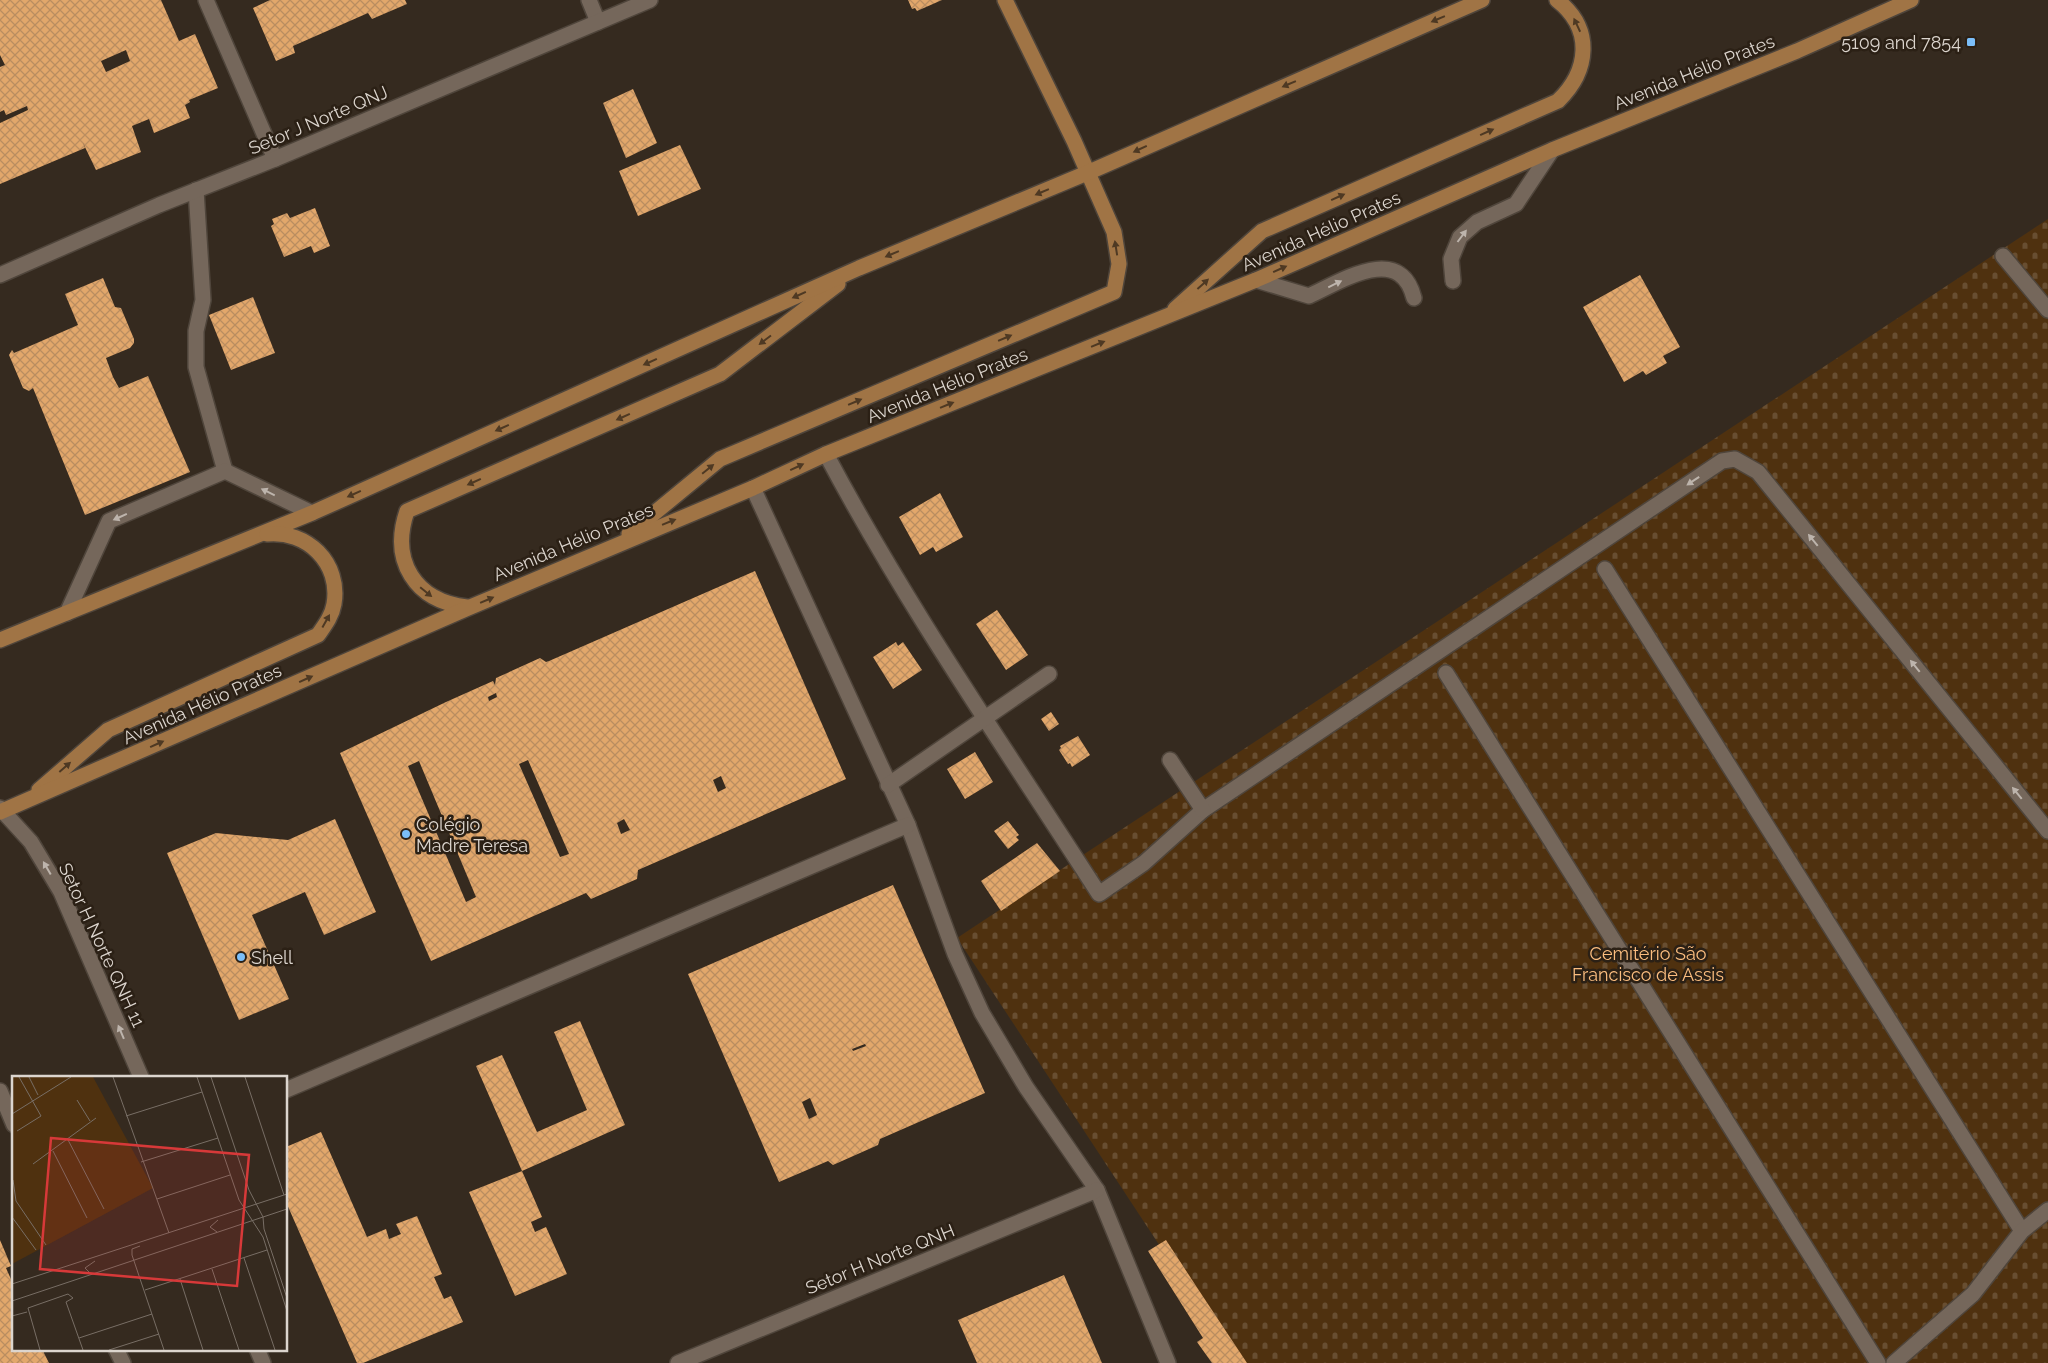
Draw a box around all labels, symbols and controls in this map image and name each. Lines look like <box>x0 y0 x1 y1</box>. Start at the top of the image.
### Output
one-way arrow <box>1431 16 1445 24</box>
one-way arrow <box>1573 18 1581 32</box>
street label: Avenida Hélio Prates <box>1611 30 1778 114</box>
place label: 5109 and 7854 <box>1841 32 1961 53</box>
marker: 5109 and 7854 <box>1965 36 1977 48</box>
one-way arrow <box>1281 80 1296 88</box>
street label: Setor J Norte QNJ <box>245 81 391 159</box>
one-way arrow <box>1480 128 1494 136</box>
one-way arrow <box>1132 144 1147 153</box>
street label: Avenida Hélio Prates <box>1238 186 1404 275</box>
one-way arrow <box>1035 188 1049 196</box>
one-way arrow <box>1331 193 1345 201</box>
one-way arrow <box>1456 230 1467 243</box>
one-way arrow <box>1112 240 1120 256</box>
one-way arrow <box>885 251 899 259</box>
one-way arrow <box>1273 265 1287 273</box>
one-way arrow <box>1196 278 1208 290</box>
one-way arrow <box>1327 280 1342 288</box>
one-way arrow <box>792 292 806 300</box>
one-way arrow <box>998 334 1013 342</box>
one-way arrow <box>758 335 772 345</box>
one-way arrow <box>1091 340 1106 348</box>
street label: Avenida Hélio Prates <box>864 343 1031 427</box>
one-way arrow <box>643 358 657 366</box>
one-way arrow <box>848 397 863 405</box>
one-way arrow <box>940 401 955 409</box>
one-way arrow <box>616 413 630 421</box>
one-way arrow <box>495 424 509 432</box>
one-way arrow <box>701 463 714 474</box>
one-way arrow <box>790 463 804 471</box>
one-way arrow <box>1686 476 1699 486</box>
one-way arrow <box>467 479 481 487</box>
one-way arrow <box>261 488 275 496</box>
one-way arrow <box>347 491 361 499</box>
street label: Avenida Hélio Prates <box>490 499 656 585</box>
one-way arrow <box>113 513 127 521</box>
one-way arrow <box>662 518 676 526</box>
one-way arrow <box>1808 534 1819 547</box>
one-way arrow <box>419 587 432 598</box>
one-way arrow <box>480 595 494 603</box>
one-way arrow <box>322 614 330 629</box>
street label: Avenida Hélio Prates <box>119 659 285 748</box>
one-way arrow <box>1910 660 1921 673</box>
one-way arrow <box>299 674 313 682</box>
one-way arrow <box>150 739 164 747</box>
one-way arrow <box>59 761 71 773</box>
one-way arrow <box>2012 787 2023 800</box>
place label: Colégio Madre Teresa <box>416 814 528 856</box>
marker: Colégio Madre Teresa <box>400 828 412 840</box>
street label: Setor H Norte QNH 11 <box>55 860 149 1031</box>
one-way arrow <box>42 862 51 875</box>
park label: Cemitério São Francisco de Assis <box>1572 943 1724 985</box>
place label: Shell <box>251 947 293 968</box>
marker: Shell <box>235 951 247 963</box>
one-way arrow <box>117 1025 125 1039</box>
inset map <box>12 1076 288 1350</box>
street label: Setor H Norte QNH <box>802 1220 958 1298</box>

